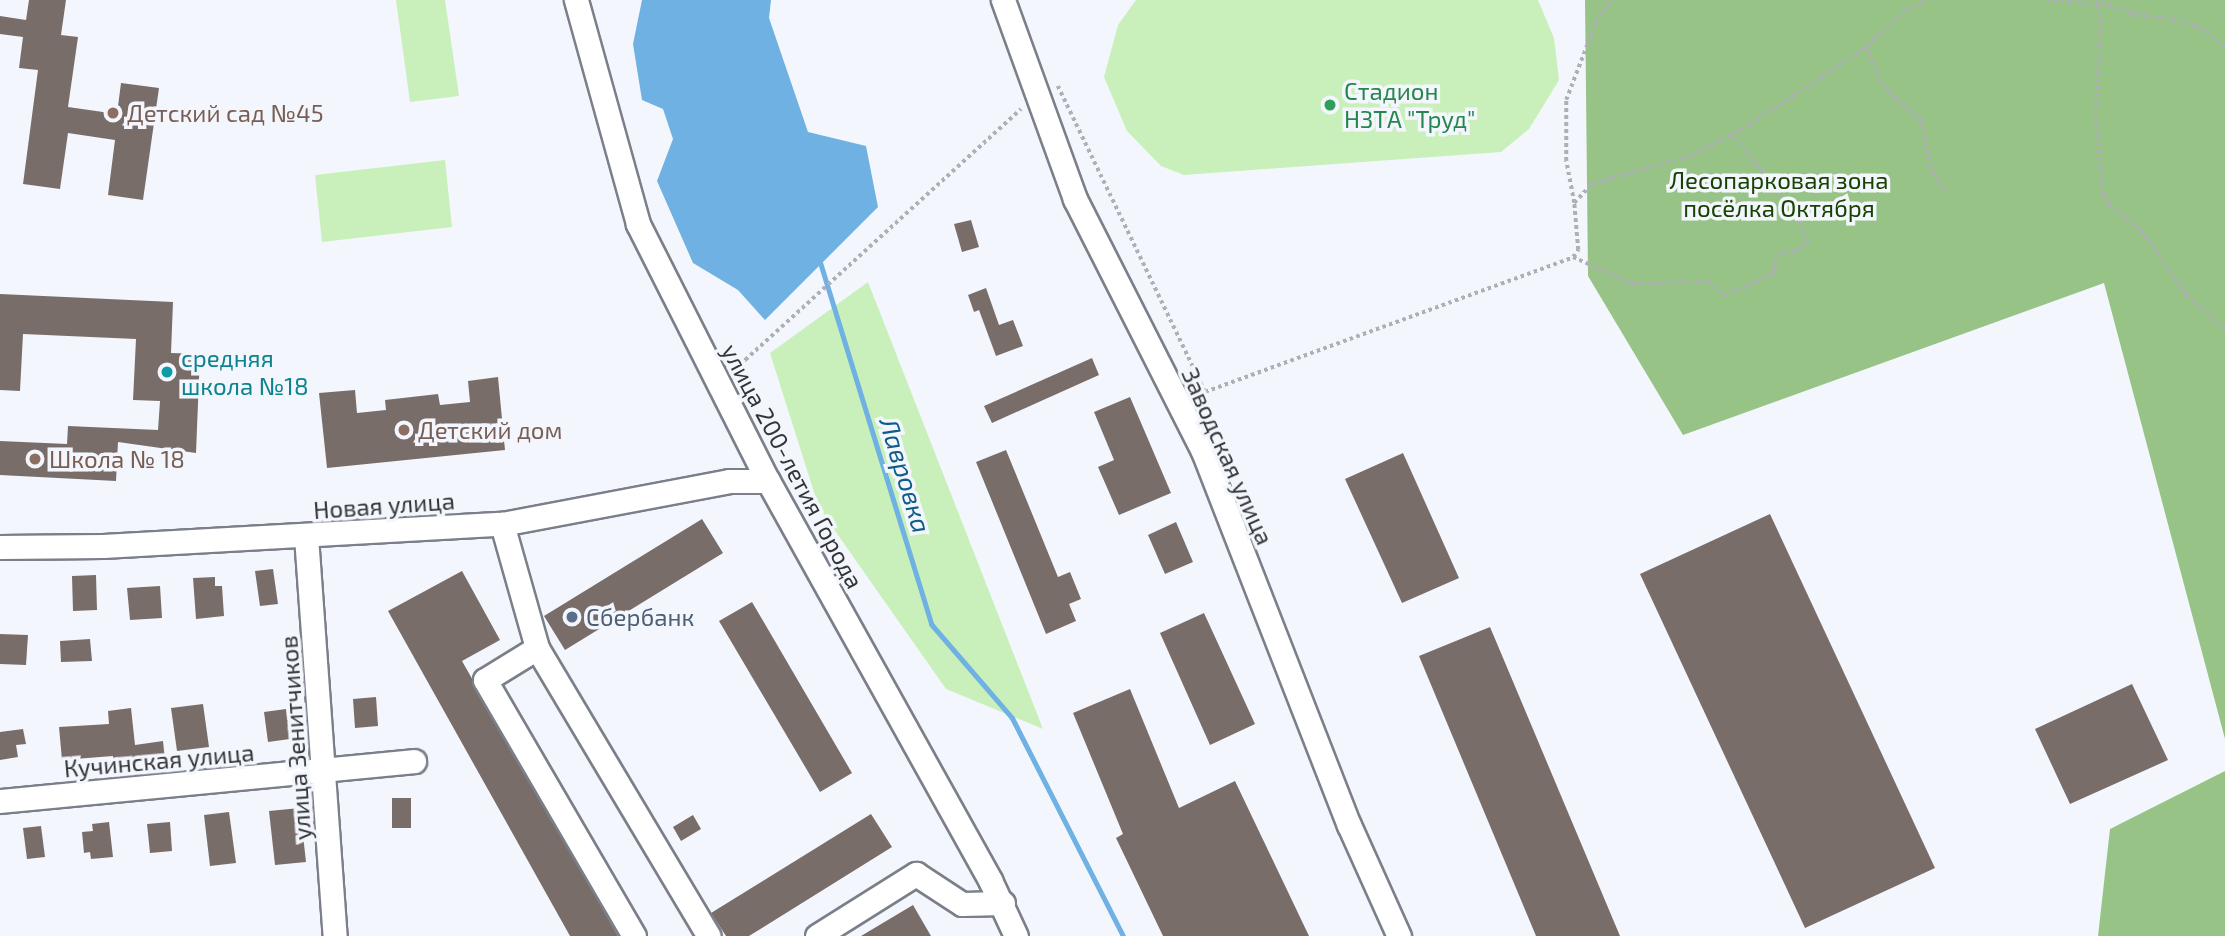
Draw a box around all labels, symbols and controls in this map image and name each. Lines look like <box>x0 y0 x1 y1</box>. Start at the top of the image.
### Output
place label: Стадион НЗТА "Труд" <box>1344 77 1476 133</box>
marker: Стадион НЗТА "Труд" <box>1322 97 1338 113</box>
place label: Детский сад №45 <box>127 99 324 127</box>
marker: Детский сад №45 <box>105 105 121 121</box>
park label: Лесопарковая зона посёлка Октября <box>1669 166 1889 222</box>
street label: улица 200-летия Города <box>716 339 870 593</box>
place label: средняя школа №18 <box>181 344 308 400</box>
street label: Заводская улица <box>1176 363 1280 549</box>
marker: средняя школа №18 <box>159 364 175 380</box>
water label: Лавровка <box>874 414 938 536</box>
place label: Детский дом <box>418 416 563 444</box>
marker: Детский дом <box>396 422 412 438</box>
place label: Школа № 18 <box>49 445 185 473</box>
marker: Школа № 18 <box>27 451 43 467</box>
street label: Новая улица <box>312 486 456 524</box>
place label: Сбербанк <box>586 603 694 631</box>
marker: Сбербанк <box>564 609 580 625</box>
street label: улица Зенитчиков <box>273 635 317 841</box>
street label: Кучинская улица <box>63 737 255 783</box>

